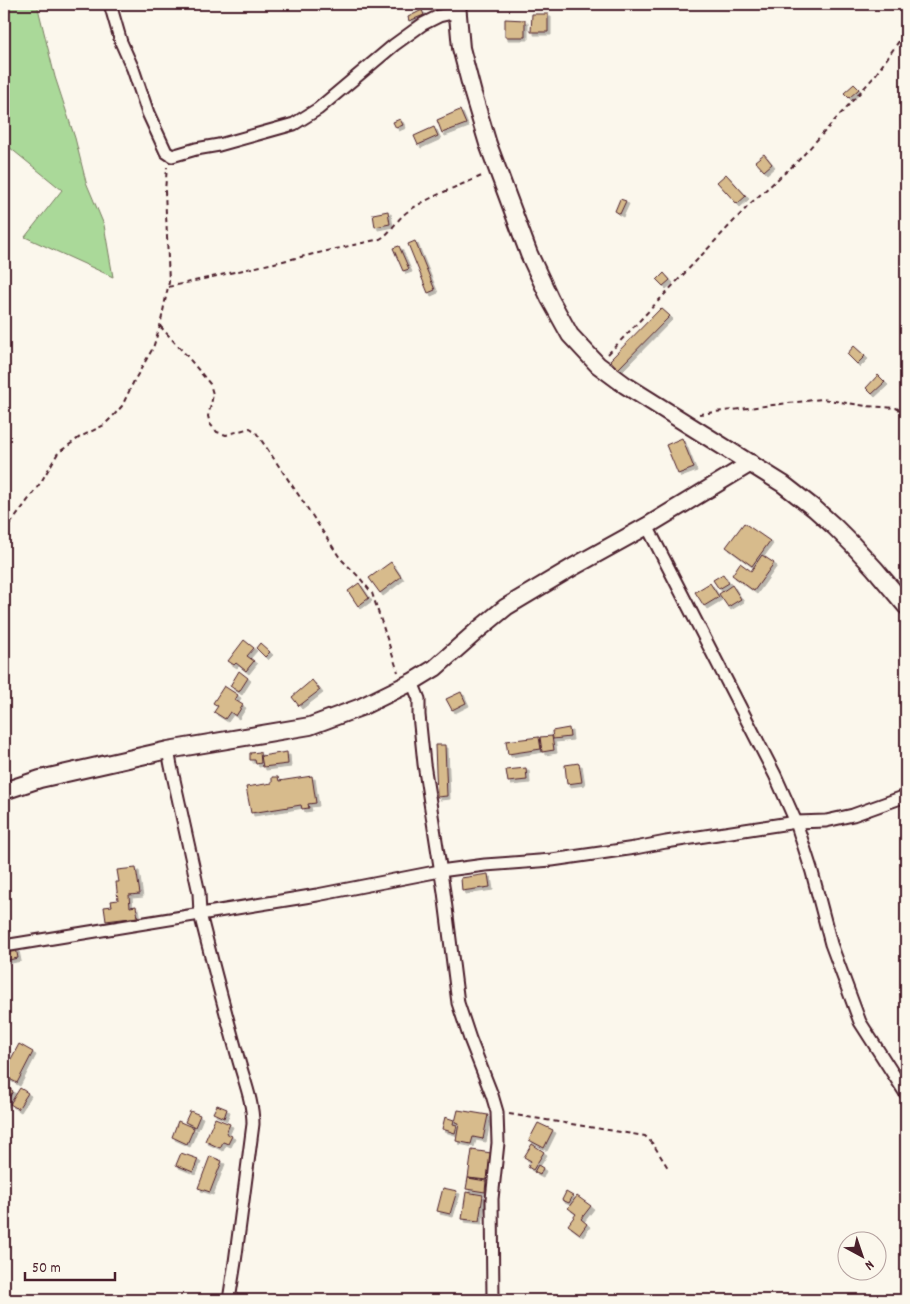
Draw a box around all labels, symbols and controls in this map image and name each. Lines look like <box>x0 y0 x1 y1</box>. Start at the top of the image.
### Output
north arrow <box>838 1232 888 1282</box>
scale bar <box>25 1249 115 1281</box>
text: N <box>860 1255 878 1274</box>
text: 50 m <box>32 1258 61 1280</box>

